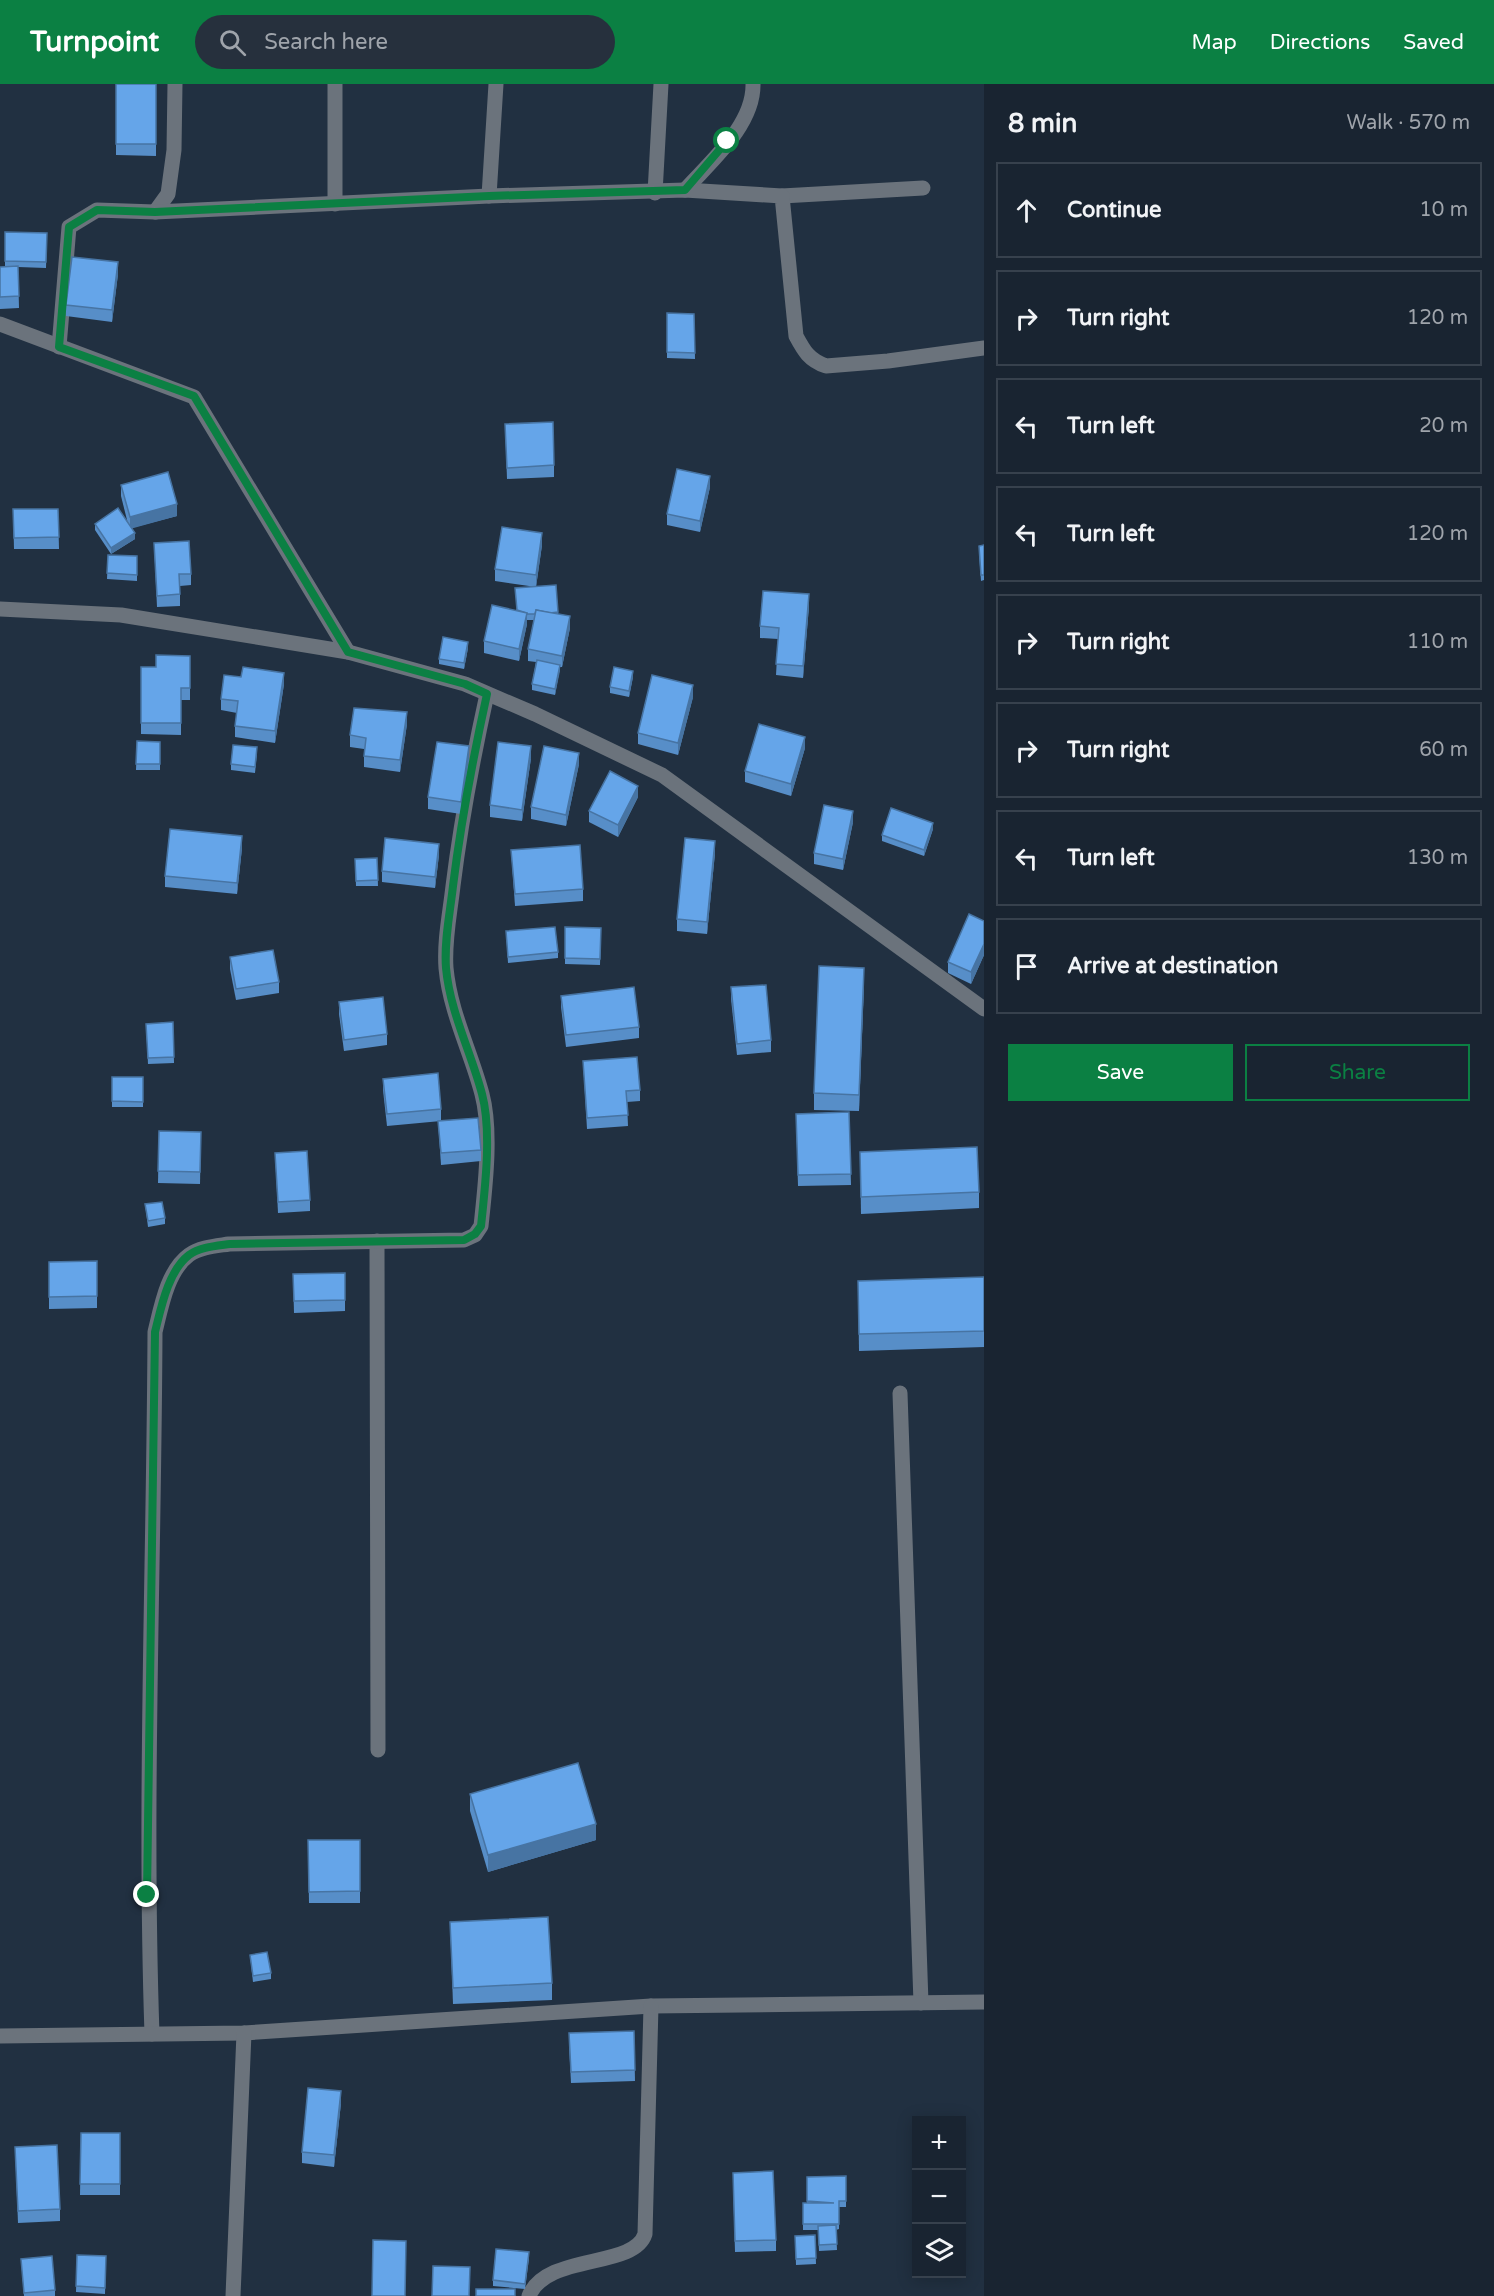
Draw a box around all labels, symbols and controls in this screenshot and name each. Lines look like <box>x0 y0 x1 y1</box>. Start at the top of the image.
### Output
search box <box>195 15 615 69</box>
text: Turnpoint <box>30 25 159 59</box>
icon: search <box>216 26 249 59</box>
text: Search here <box>264 29 388 55</box>
text: Map <box>1191 30 1237 55</box>
text: Directions <box>1270 30 1370 55</box>
text: Saved <box>1403 30 1464 55</box>
text: 8 min <box>1008 108 1077 139</box>
text: Walk · 570 m <box>1347 111 1470 135</box>
route start <box>713 127 739 153</box>
icon: ahead <box>1010 194 1043 227</box>
text: Continue <box>1067 197 1162 223</box>
text: 10 m <box>1419 198 1468 222</box>
icon: right <box>1010 302 1043 335</box>
text: Turn right <box>1067 305 1169 331</box>
text: 120 m <box>1407 306 1468 330</box>
icon: left <box>1010 410 1043 443</box>
text: Turn left <box>1067 413 1155 439</box>
text: 20 m <box>1419 414 1468 438</box>
icon: left <box>1010 518 1043 551</box>
text: Turn left <box>1067 521 1155 547</box>
text: 120 m <box>1407 522 1468 546</box>
icon: right <box>1010 626 1043 659</box>
text: Turn right <box>1067 629 1169 655</box>
text: 110 m <box>1407 630 1468 654</box>
icon: right <box>1010 734 1043 767</box>
text: Turn right <box>1067 737 1169 763</box>
text: 60 m <box>1419 738 1468 762</box>
icon: left <box>1010 842 1043 875</box>
text: Turn left <box>1067 845 1155 871</box>
text: 130 m <box>1407 846 1468 870</box>
icon: arrive <box>1010 950 1043 983</box>
text: Arrive at destination <box>1067 953 1278 979</box>
button: Save <box>1008 1044 1233 1101</box>
button: Share <box>1245 1044 1470 1101</box>
route end <box>133 1881 159 1907</box>
map controls <box>912 2116 966 2278</box>
button: + <box>912 2116 966 2170</box>
button: − <box>912 2170 966 2224</box>
button: layers <box>912 2224 966 2278</box>

